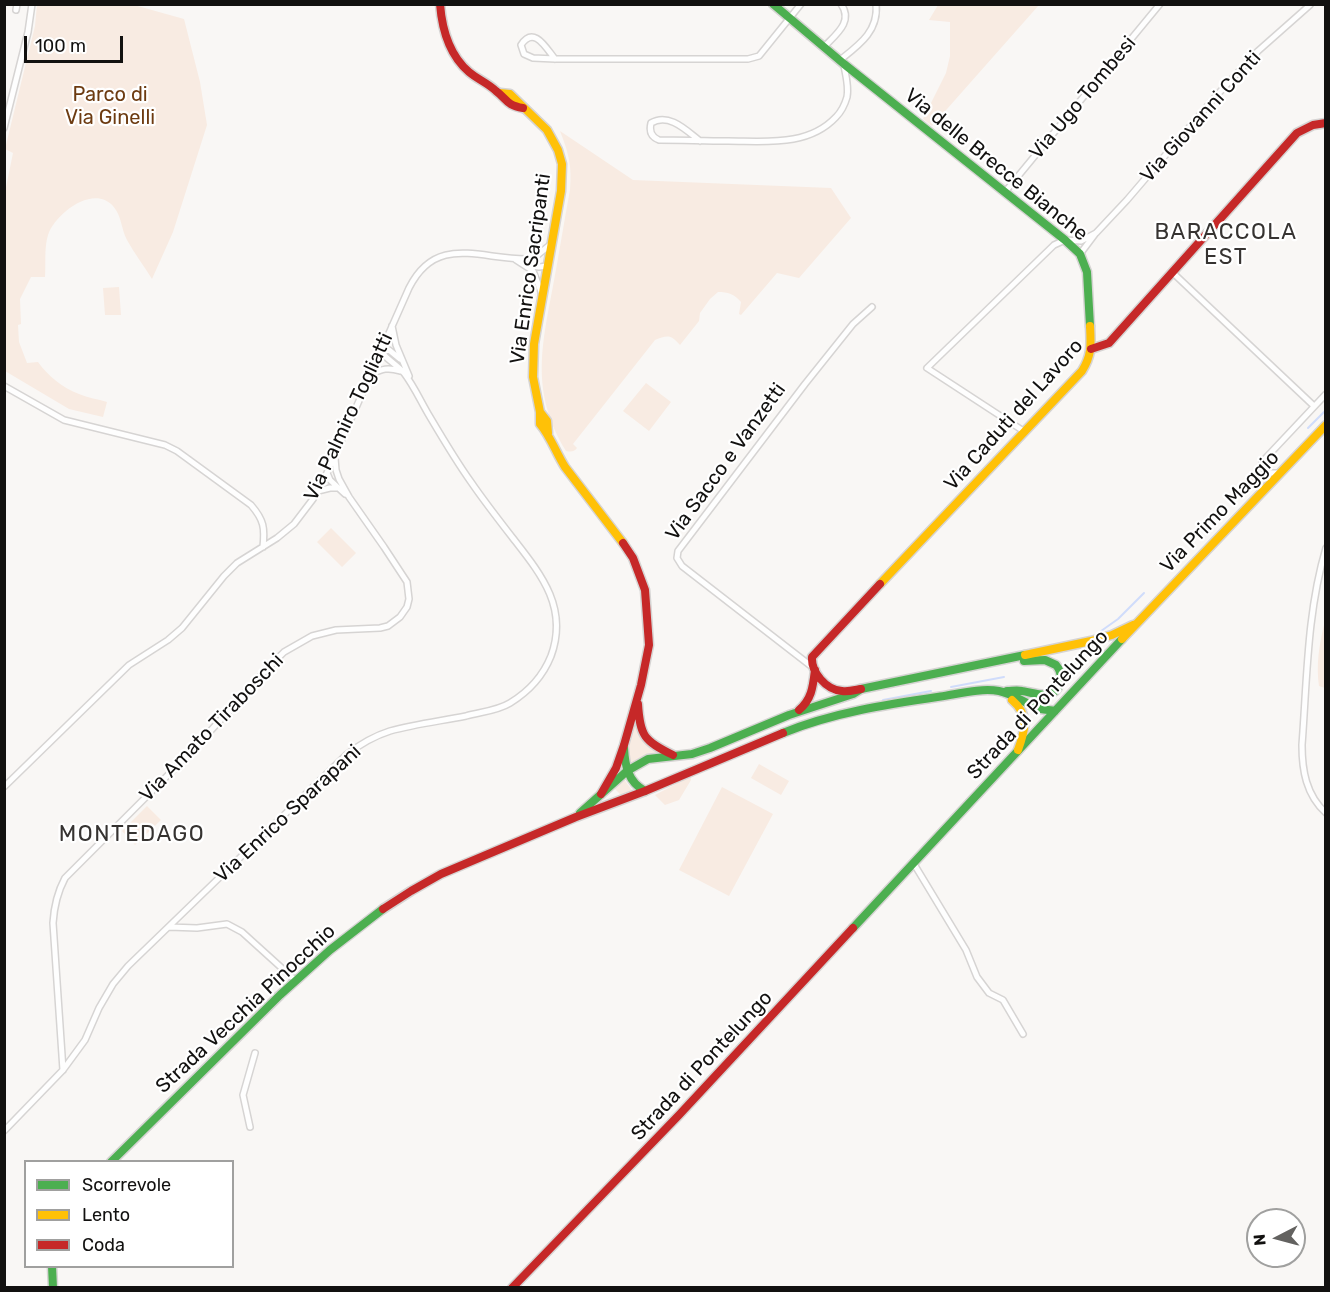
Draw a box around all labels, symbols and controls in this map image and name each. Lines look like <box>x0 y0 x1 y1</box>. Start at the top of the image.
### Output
scale bar <box>27 24 126 62</box>
street label: Via Ugo Tombesi <box>1025 32 1141 164</box>
text: 100 m <box>35 35 86 57</box>
street label: Via Giovanni Conti <box>1136 46 1266 188</box>
park label: Parco di Via Ginelli <box>65 83 155 130</box>
street label: Via delle Brecce Bianche <box>900 84 1092 246</box>
street label: Via Enrico Sacripanti <box>506 172 556 366</box>
district label: BARACCOLA EST <box>1155 220 1297 272</box>
street label: Via Palmiro Togliatti <box>299 329 399 505</box>
street label: Via Caduti del Lavoro <box>940 334 1088 496</box>
street label: Via Sacco e Vanzetti <box>661 379 791 545</box>
street label: Via Primo Maggio <box>1156 446 1284 578</box>
street label: Strada di Pontelungo <box>962 625 1114 785</box>
street label: Via Amato Tiraboschi <box>135 649 289 807</box>
street label: Via Enrico Sparapani <box>210 740 366 888</box>
district label: MONTEDAGO <box>59 822 205 848</box>
street label: Strada Vecchia Pinocchio <box>151 919 341 1099</box>
street label: Strada di Pontelungo <box>626 986 778 1146</box>
legend <box>24 1160 234 1268</box>
text: Scorrevole <box>82 1174 171 1196</box>
text: Lento <box>82 1204 130 1226</box>
north arrow <box>1246 1208 1306 1268</box>
text: N <box>1250 1233 1270 1246</box>
text: Coda <box>82 1234 125 1256</box>

